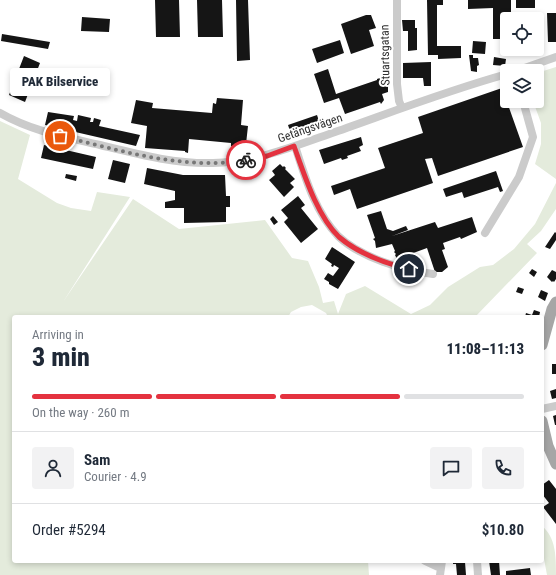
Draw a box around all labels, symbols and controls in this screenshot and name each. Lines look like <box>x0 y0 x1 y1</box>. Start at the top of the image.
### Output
map controls <box>500 12 544 108</box>
button: locate <box>500 12 544 56</box>
street label: Stuartsgatan <box>377 24 393 86</box>
button: layers <box>500 64 544 108</box>
callout: PAK Bilservice <box>10 68 110 96</box>
text: PAK Bilservice <box>22 74 98 89</box>
street label: Getängsvägen <box>276 110 344 146</box>
pin <box>43 119 77 153</box>
icon: bag <box>49 125 71 147</box>
courier <box>226 140 266 180</box>
icon: bike <box>235 149 257 171</box>
pin <box>392 252 426 286</box>
icon: home <box>398 258 420 280</box>
text: Arriving in <box>32 327 84 342</box>
text: 11:08–11:13 <box>446 340 524 358</box>
text: 3 min <box>32 342 90 372</box>
text: On the way · 260 m <box>32 405 129 420</box>
button: person <box>32 447 74 489</box>
button: chat <box>430 447 472 489</box>
button: phone <box>482 447 524 489</box>
text: Sam <box>84 451 110 469</box>
text: Courier · 4.9 <box>84 469 147 484</box>
text: Order #5294 <box>32 521 106 539</box>
text: $10.80 <box>482 521 524 539</box>

